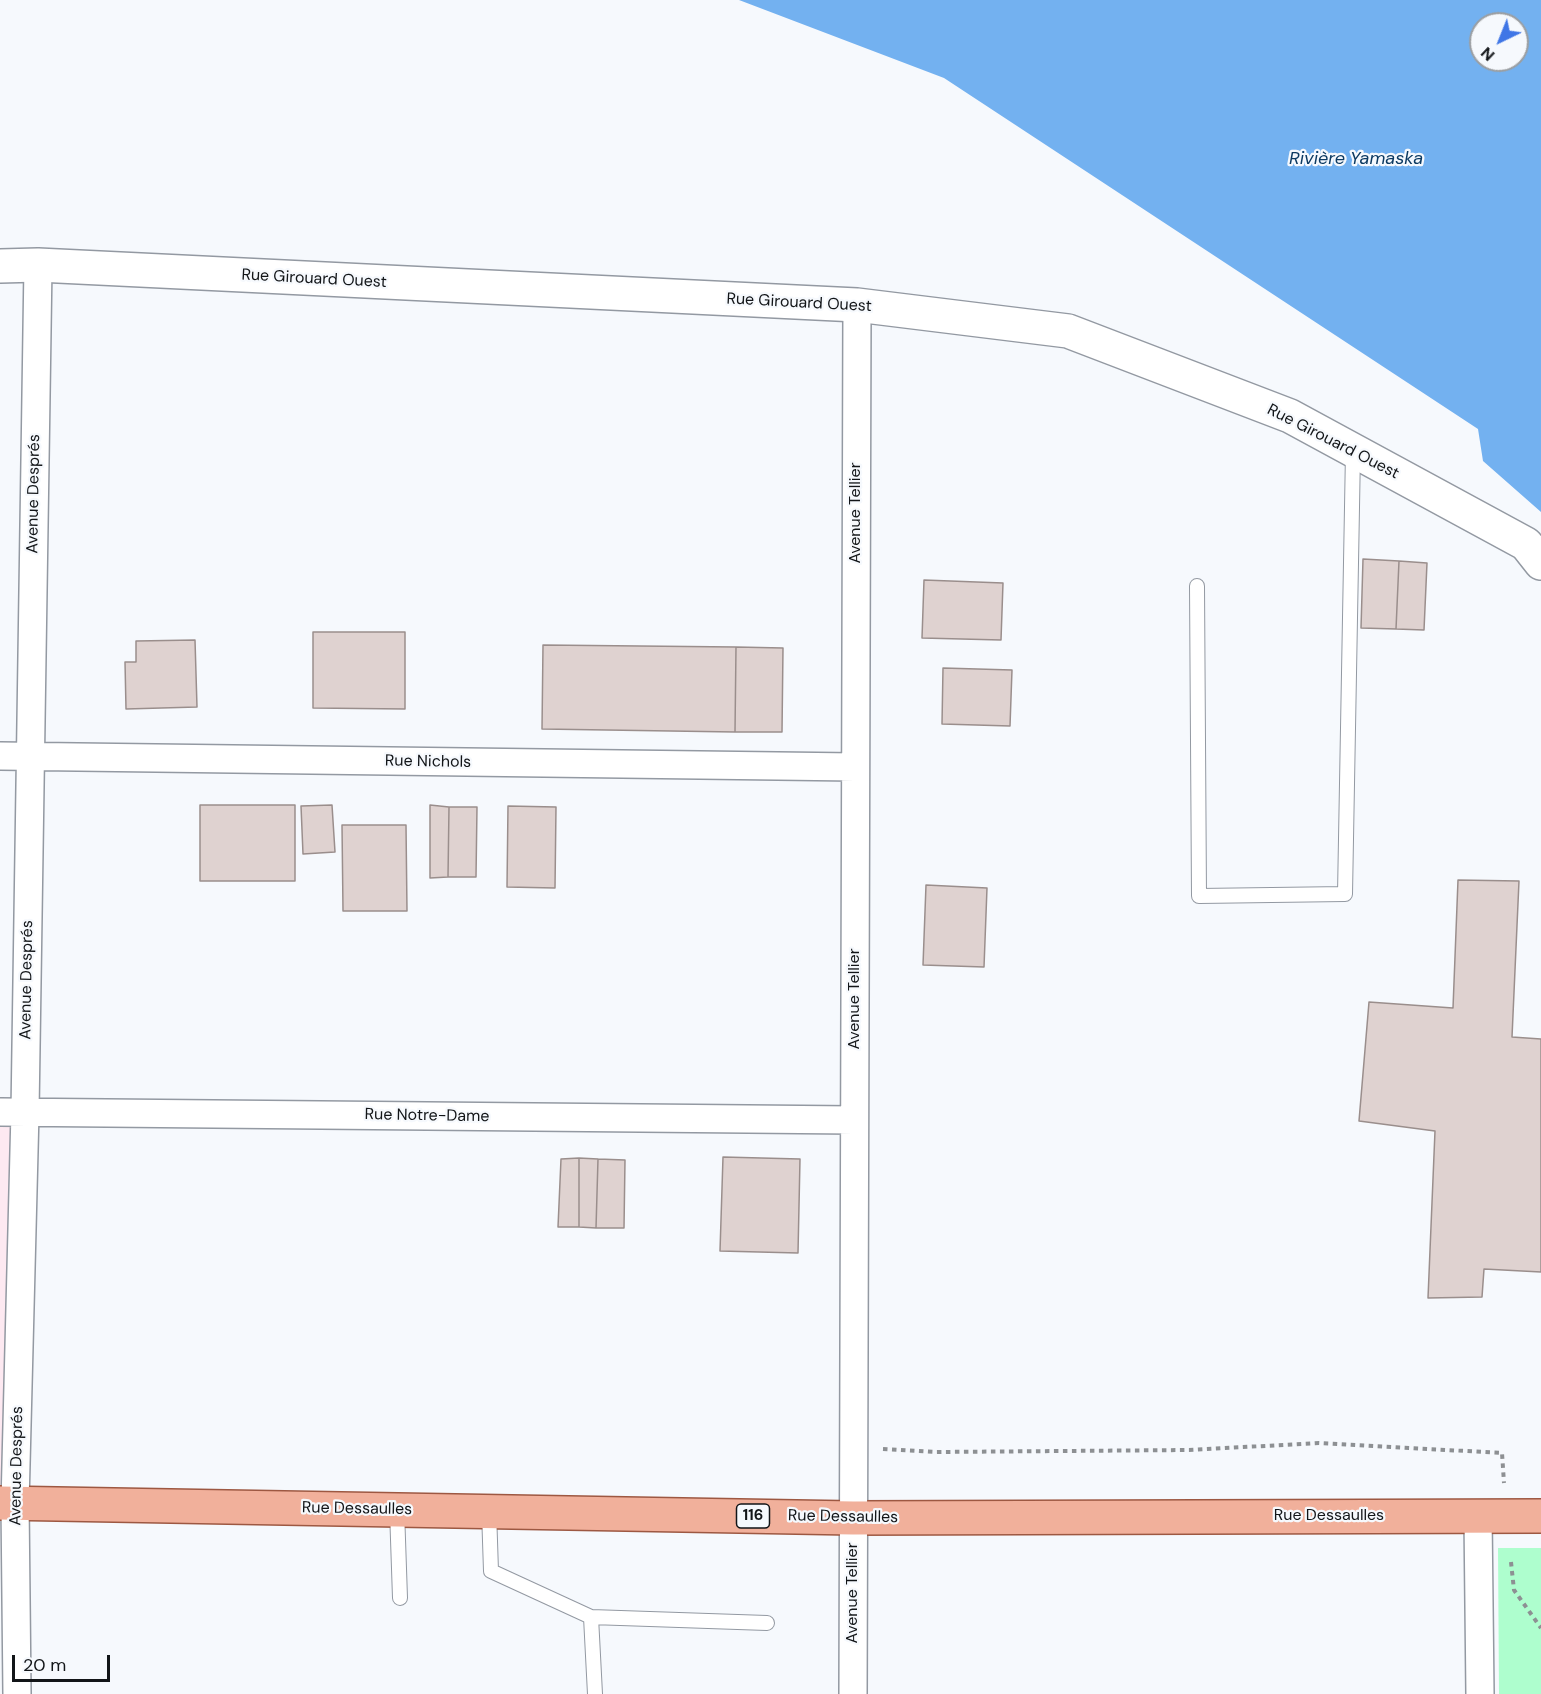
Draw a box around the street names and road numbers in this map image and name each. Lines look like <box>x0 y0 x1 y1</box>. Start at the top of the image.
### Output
street label: Rue Girouard Ouest <box>241 266 387 292</box>
street label: Rue Girouard Ouest <box>726 290 872 316</box>
street label: Rue Girouard Ouest <box>1264 400 1402 484</box>
street label: Avenue Després <box>23 434 45 554</box>
street label: Avenue Tellier <box>846 462 866 564</box>
street label: Rue Nichols <box>385 752 471 772</box>
street label: Avenue Després <box>16 920 38 1040</box>
street label: Avenue Tellier <box>845 948 865 1050</box>
street label: Rue Notre-Dame <box>364 1105 490 1127</box>
street label: Avenue Després <box>6 1406 28 1526</box>
street label: Rue Dessaulles <box>302 1498 412 1520</box>
road number: 116 <box>736 1504 770 1528</box>
street label: Rue Dessaulles <box>788 1506 898 1528</box>
street label: Rue Dessaulles <box>1274 1506 1384 1526</box>
street label: Avenue Tellier <box>843 1542 863 1644</box>

